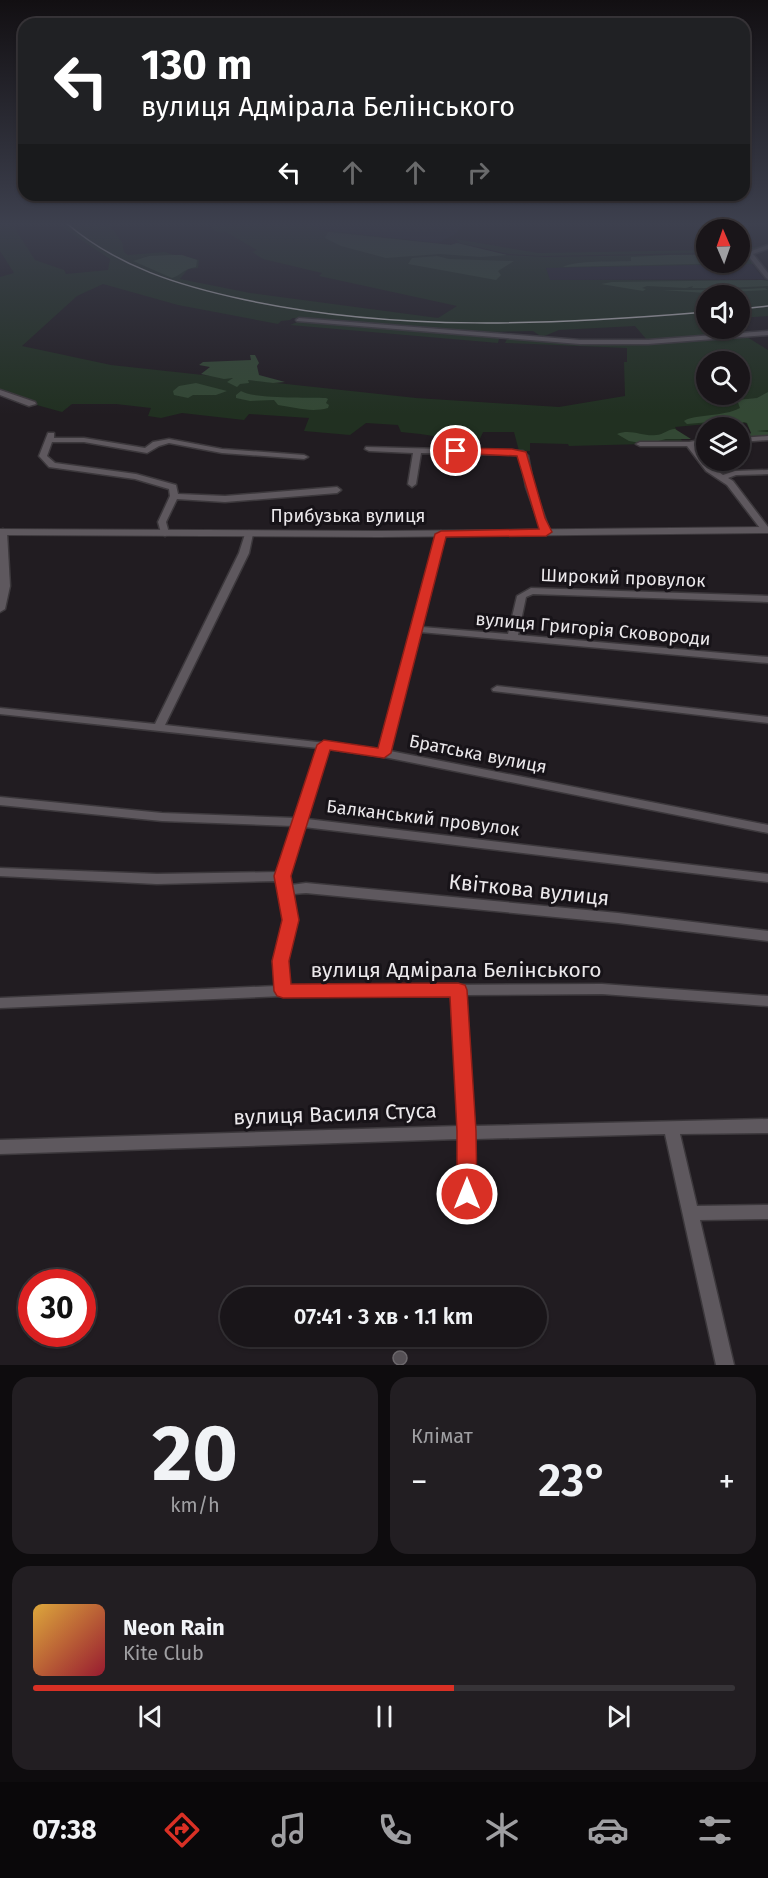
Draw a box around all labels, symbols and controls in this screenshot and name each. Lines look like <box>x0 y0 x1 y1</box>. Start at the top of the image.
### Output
text: 130 m <box>141 40 252 90</box>
icon: left <box>42 42 120 120</box>
text: вулиця Адмірала Белінського <box>141 91 515 123</box>
icon: left <box>273 156 306 189</box>
icon: ahead <box>336 156 369 189</box>
icon: ahead <box>399 156 432 189</box>
icon: right <box>462 156 495 189</box>
north arrow <box>696 219 750 273</box>
map controls <box>696 219 750 471</box>
button: sound <box>696 285 750 339</box>
button: search <box>696 351 750 405</box>
button: layers <box>696 417 750 471</box>
pin <box>430 425 481 476</box>
icon: arrive <box>439 434 472 467</box>
street label: Прибузька вулиця <box>271 505 425 527</box>
street label: Широкий провулок <box>540 564 706 592</box>
street label: вулиця Григорія Сковороди <box>475 608 711 650</box>
street label: Братська вулиця <box>407 730 549 778</box>
street label: Балканський провулок <box>325 795 521 841</box>
street label: Квіткова вулиця <box>447 869 611 911</box>
street label: вулиця Адмірала Белінського <box>311 957 601 983</box>
street label: вулиця Василя Стуса <box>233 1097 437 1131</box>
position arrow <box>435 1162 499 1226</box>
speed limit sign: 30 <box>18 1269 96 1347</box>
text: 07:41 · 3 хв · 1.1 km <box>294 1303 473 1330</box>
text: 20 <box>152 1407 238 1501</box>
text: Клімат <box>411 1424 473 1448</box>
text: 23° <box>538 1454 608 1508</box>
text: − <box>411 1462 428 1502</box>
text: + <box>719 1462 735 1502</box>
text: km/h <box>170 1493 220 1517</box>
text: Neon Rain <box>123 1614 225 1641</box>
text: Kite Club <box>123 1641 204 1665</box>
icon: previous <box>134 1700 167 1733</box>
icon: pause <box>368 1700 401 1733</box>
icon: next <box>602 1700 635 1733</box>
icon: directions <box>161 1809 203 1851</box>
icon: music <box>268 1809 310 1851</box>
icon: phone <box>374 1809 416 1851</box>
icon: climate <box>481 1809 523 1851</box>
icon: car <box>587 1809 629 1851</box>
icon: filters <box>694 1809 736 1851</box>
text: 07:38 <box>32 1814 97 1846</box>

